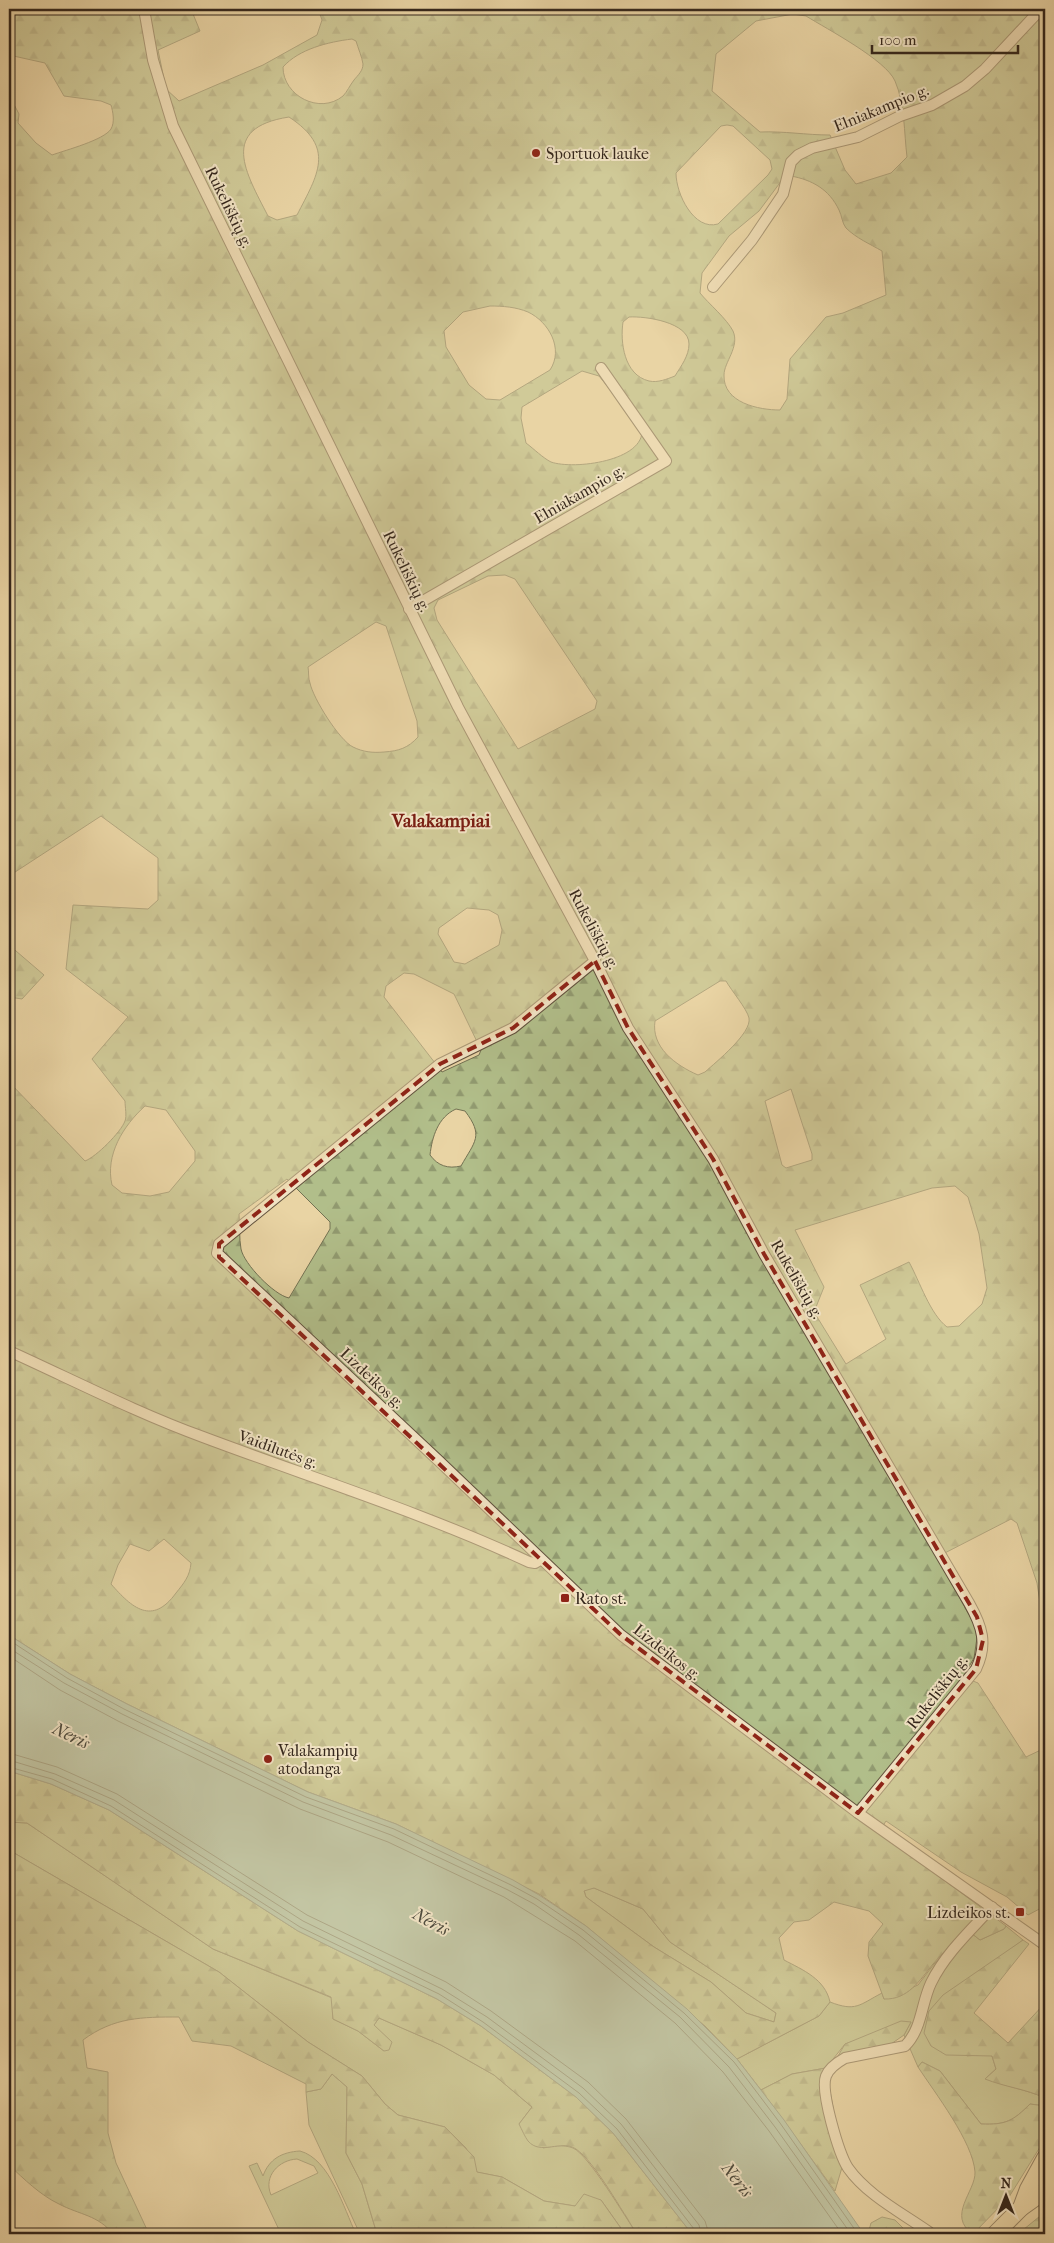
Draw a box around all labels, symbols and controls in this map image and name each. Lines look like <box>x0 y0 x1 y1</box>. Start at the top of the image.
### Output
scale bar <box>872 22 1018 54</box>
text: 100 m <box>879 31 917 49</box>
street label: Elniakampio g. <box>831 80 931 136</box>
place label: Sportuok lauke <box>546 144 649 163</box>
marker: Sportuok lauke <box>530 147 542 159</box>
street label: Rukeliškių g. <box>201 163 257 251</box>
street label: Elniakampio g. <box>531 461 627 527</box>
street label: Rukeliškių g. <box>379 527 435 615</box>
district label: Valakampiai <box>391 810 491 832</box>
street label: Rukeliškių g. <box>565 886 623 972</box>
street label: Rukeliškių g. <box>767 1236 827 1322</box>
street label: Lizdeikos g. <box>336 1344 408 1412</box>
street label: Vaidilutės g. <box>235 1426 320 1472</box>
place label: Rato st. <box>575 1589 626 1608</box>
marker: Rato st. <box>559 1592 571 1604</box>
street label: Lizdeikos g. <box>630 1620 704 1684</box>
street label: Rukeliškių g. <box>902 1651 972 1733</box>
water label: Neris <box>48 1718 93 1754</box>
place label: Valakampių atodanga <box>277 1741 358 1778</box>
marker: Valakampių atodanga <box>262 1753 274 1765</box>
water label: Neris <box>408 1903 453 1941</box>
place label: Lizdeikos st. <box>927 1903 1010 1922</box>
marker: Lizdeikos st. <box>1014 1906 1026 1918</box>
water label: Neris <box>716 2157 758 2202</box>
north arrow <box>982 2170 1032 2220</box>
text: N <box>1001 2175 1012 2192</box>

